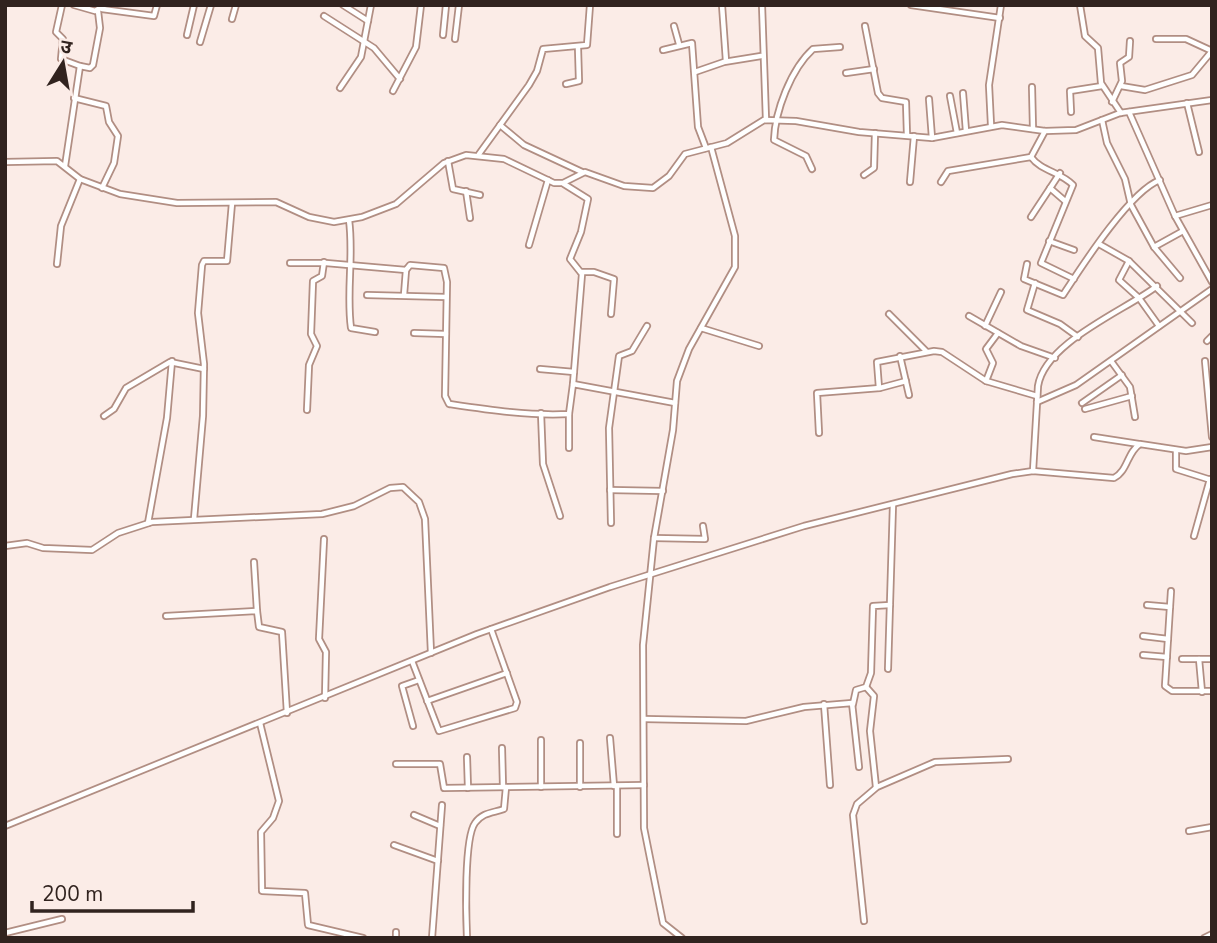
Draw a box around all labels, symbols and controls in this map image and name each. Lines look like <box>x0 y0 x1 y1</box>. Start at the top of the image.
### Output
north arrow <box>28 28 98 98</box>
text: उ <box>58 33 75 61</box>
scale bar <box>32 870 192 914</box>
text: 200 m <box>42 880 103 908</box>

